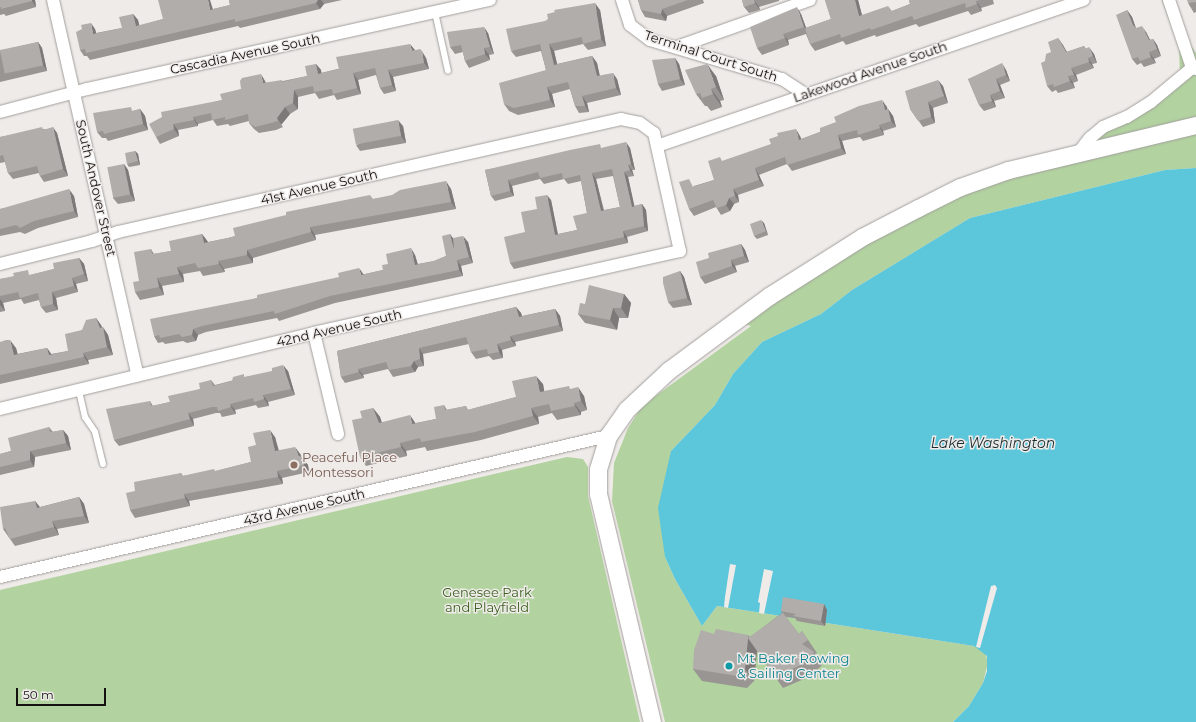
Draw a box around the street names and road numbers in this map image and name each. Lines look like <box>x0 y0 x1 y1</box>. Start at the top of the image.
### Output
street label: Terminal Court South <box>642 27 780 85</box>
street label: Cascadia Avenue South <box>169 30 321 78</box>
street label: Lakewood Avenue South <box>791 38 949 106</box>
street label: South Andover Street <box>73 118 119 258</box>
street label: 41st Avenue South <box>259 166 379 208</box>
street label: 42nd Avenue South <box>275 306 403 350</box>
street label: 43rd Avenue South <box>242 485 366 529</box>

